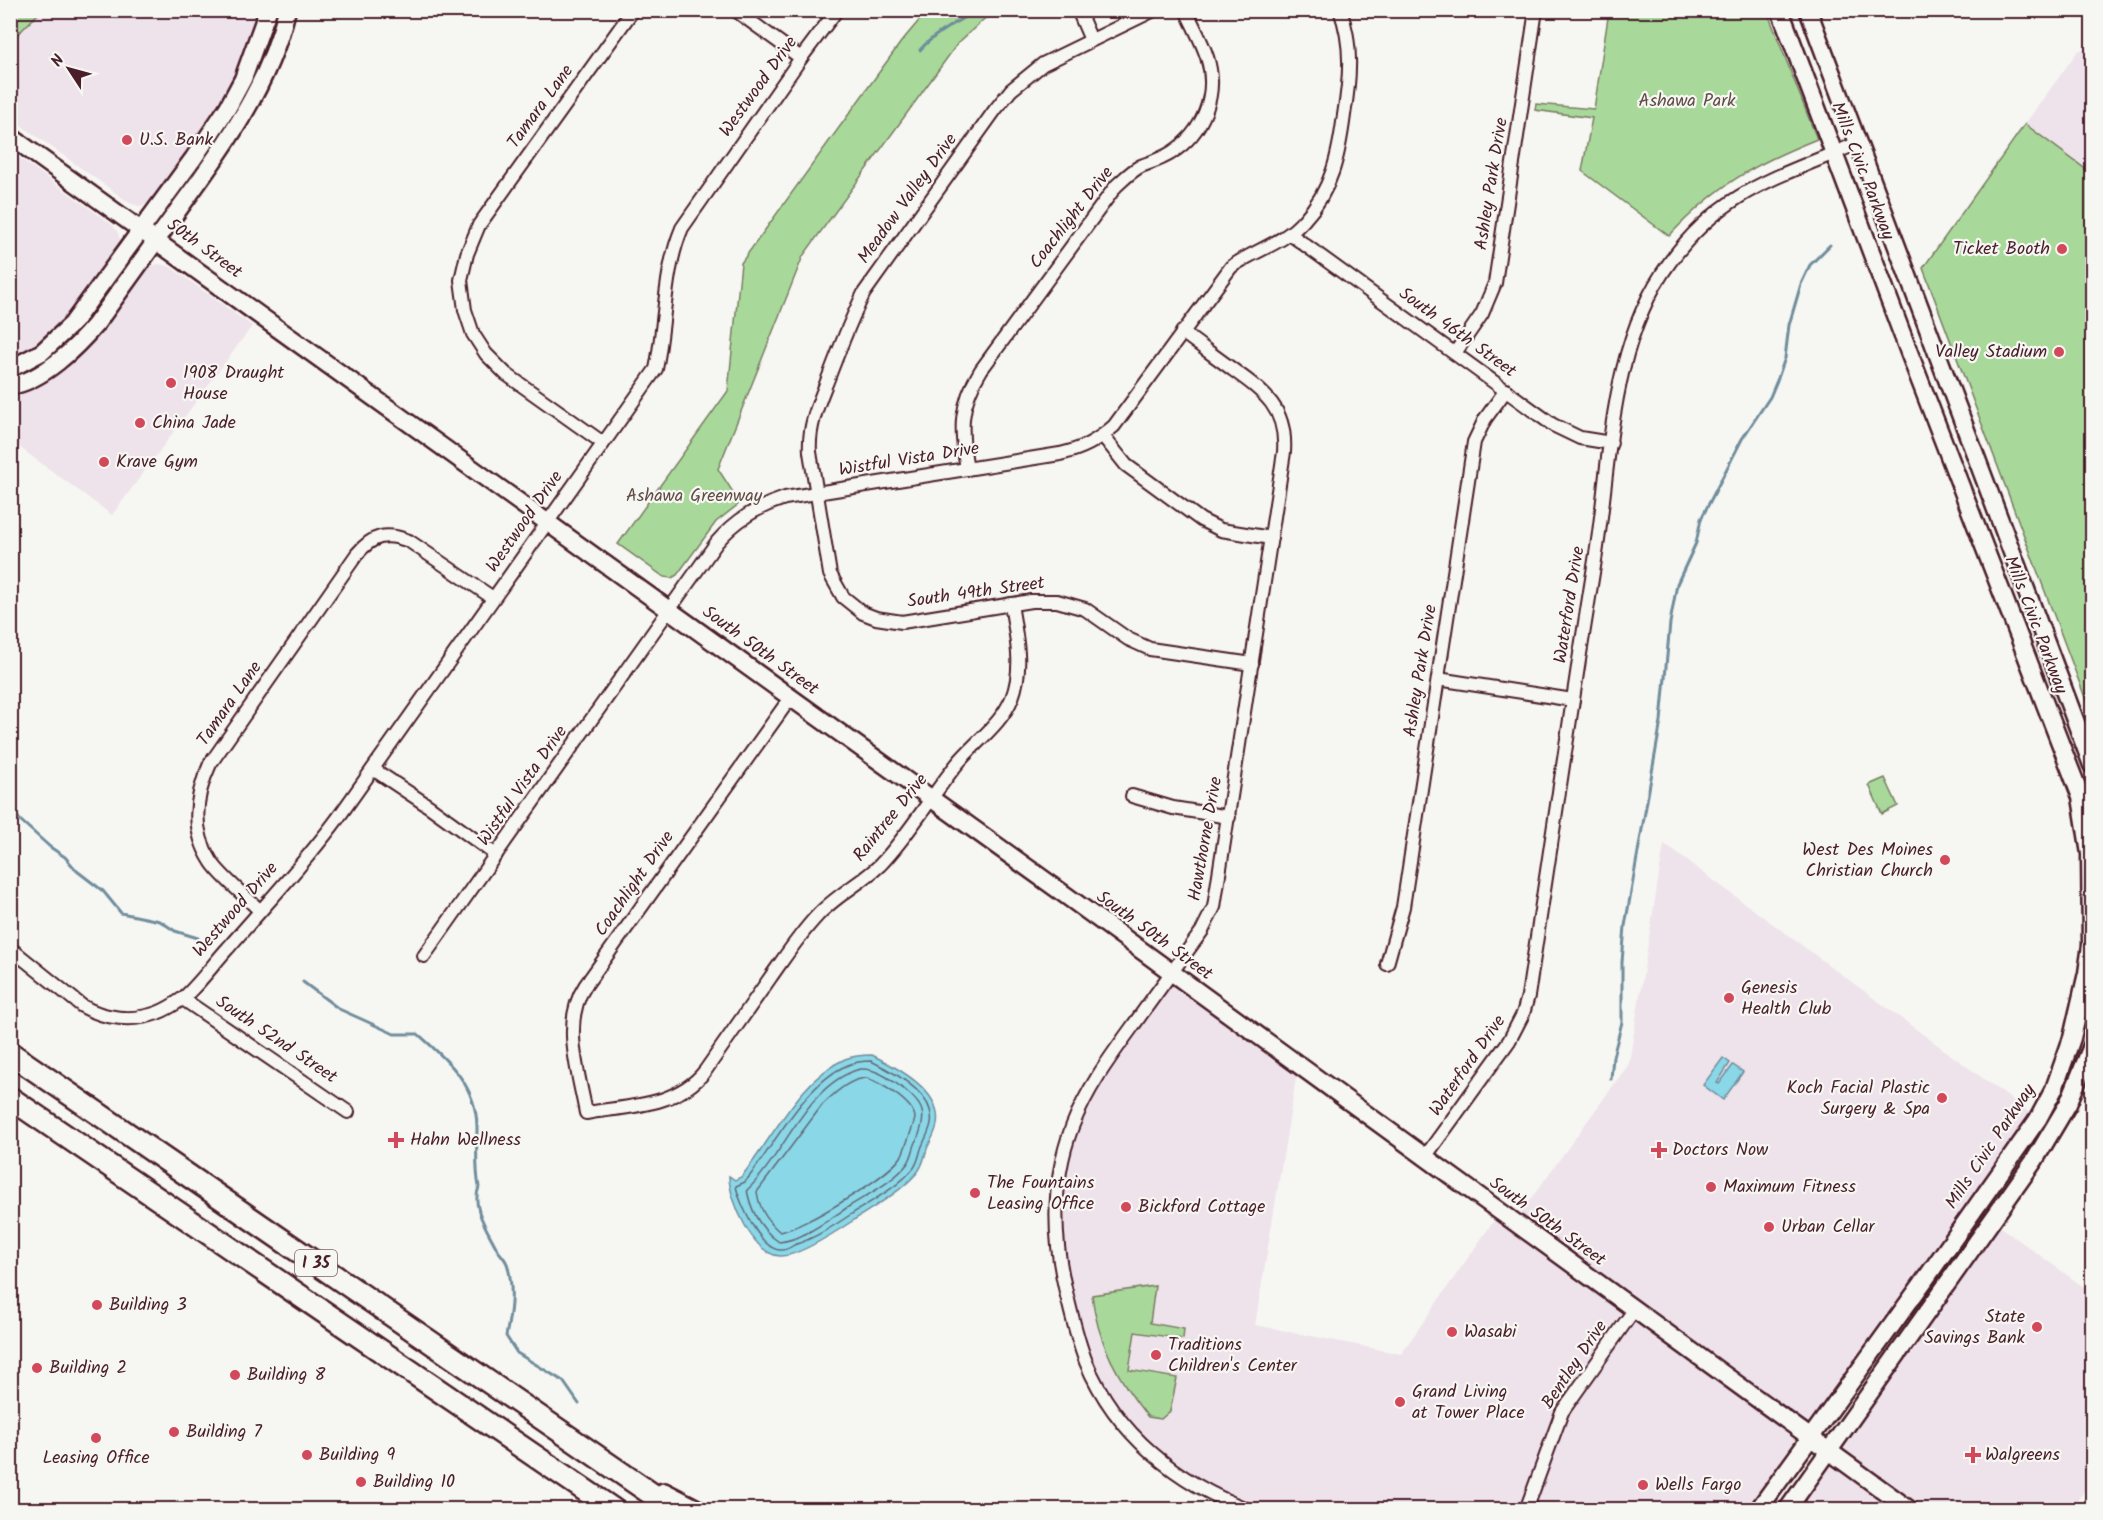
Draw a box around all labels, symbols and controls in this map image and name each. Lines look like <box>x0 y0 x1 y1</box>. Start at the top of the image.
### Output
street label: Westwood Drive <box>712 30 806 144</box>
north arrow <box>39 39 99 99</box>
text: N <box>45 50 71 73</box>
street label: Tamara Lane <box>500 59 582 155</box>
park label: Ashawa Park <box>1638 87 1736 116</box>
street label: Mills Civic Parkway <box>1822 98 1902 245</box>
street label: Ashley Park Drive <box>1467 116 1517 252</box>
place label: U.S. Bank <box>139 126 214 155</box>
street label: Meadow Valley Drive <box>851 128 965 270</box>
marker: U.S. Bank <box>120 133 134 147</box>
street label: Coachlight Drive <box>1023 160 1121 276</box>
street label: 50th Street <box>160 211 249 287</box>
place label: Ticket Booth <box>1953 235 2050 264</box>
marker: Ticket Booth <box>2055 242 2069 256</box>
street label: South 46th Street <box>1392 280 1523 386</box>
place label: Valley Stadium <box>1935 338 2047 367</box>
marker: Valley Stadium <box>2052 345 2066 359</box>
place label: 1908 Draught House <box>183 359 285 409</box>
marker: 1908 Draught House <box>164 376 178 390</box>
place label: China Jade <box>152 409 236 438</box>
marker: China Jade <box>133 416 147 430</box>
street label: Wistful Vista Drive <box>837 435 981 485</box>
place label: Krave Gym <box>116 448 198 477</box>
marker: Krave Gym <box>97 455 111 469</box>
street label: Westwood Drive <box>479 465 571 579</box>
park label: Ashawa Greenway <box>626 482 763 511</box>
street label: Waterford Drive <box>1546 544 1594 666</box>
street label: Mills Civic Parkway <box>1995 552 2075 699</box>
street label: South 49th Street <box>905 569 1048 617</box>
street label: South 50th Street <box>696 599 825 704</box>
street label: Ashley Park Drive <box>1396 603 1446 739</box>
street label: Tamara Lane <box>190 655 270 753</box>
street label: Wistful Vista Drive <box>470 720 576 852</box>
street label: Raintree Drive <box>846 767 936 869</box>
street label: Hawthorne Drive <box>1181 775 1231 903</box>
street label: Coachlight Drive <box>588 825 682 943</box>
place label: West Des Moines Christian Church <box>1802 836 1933 886</box>
marker: West Des Moines Christian Church <box>1938 853 1952 867</box>
street label: Westwood Drive <box>186 856 286 964</box>
street label: South 50th Street <box>1090 884 1219 989</box>
place label: Genesis Health Club <box>1741 974 1832 1024</box>
street label: South 52nd Street <box>209 988 344 1092</box>
marker: Genesis Health Club <box>1722 991 1736 1005</box>
street label: Waterford Drive <box>1422 1009 1514 1123</box>
place label: Koch Facial Plastic Surgery & Spa <box>1787 1074 1930 1124</box>
street label: Mills Civic Parkway <box>1938 1078 2044 1216</box>
marker: Koch Facial Plastic Surgery & Spa <box>1935 1091 1949 1105</box>
place label: Hahn Wellness <box>410 1126 521 1155</box>
marker: Hahn Wellness <box>387 1131 405 1149</box>
place label: Doctors Now <box>1672 1136 1769 1165</box>
marker: Doctors Now <box>1650 1141 1668 1159</box>
place label: The Fountains Leasing Office <box>987 1169 1095 1219</box>
street label: South 50th Street <box>1483 1170 1612 1275</box>
place label: Maximum Fitness <box>1723 1173 1856 1202</box>
marker: Maximum Fitness <box>1704 1180 1718 1194</box>
marker: The Fountains Leasing Office <box>968 1186 982 1200</box>
place label: Bickford Cottage <box>1138 1193 1265 1222</box>
marker: Bickford Cottage <box>1119 1200 1133 1214</box>
place label: Urban Cellar <box>1781 1213 1876 1242</box>
marker: Urban Cellar <box>1762 1220 1776 1234</box>
road number: I 35 <box>295 1250 337 1276</box>
place label: Building 3 <box>109 1291 187 1320</box>
marker: Building 3 <box>90 1298 104 1312</box>
place label: State Savings Bank <box>1924 1303 2026 1353</box>
street label: Bentley Drive <box>1535 1315 1615 1415</box>
place label: Wasabi <box>1464 1318 1517 1347</box>
marker: State Savings Bank <box>2030 1320 2044 1334</box>
marker: Wasabi <box>1445 1325 1459 1339</box>
place label: Traditions Children's Center <box>1168 1331 1298 1381</box>
marker: Traditions Children's Center <box>1149 1348 1163 1362</box>
place label: Building 2 <box>49 1354 127 1383</box>
marker: Building 2 <box>30 1361 44 1375</box>
place label: Building 8 <box>247 1361 325 1390</box>
marker: Building 8 <box>228 1368 242 1382</box>
place label: Grand Living at Tower Place <box>1412 1378 1525 1428</box>
marker: Grand Living at Tower Place <box>1393 1395 1407 1409</box>
place label: Building 7 <box>186 1418 262 1447</box>
marker: Building 7 <box>167 1425 181 1439</box>
marker: Leasing Office <box>89 1431 103 1445</box>
place label: Building 9 <box>319 1441 395 1470</box>
place label: Walgreens <box>1985 1441 2060 1470</box>
place label: Leasing Office <box>42 1444 150 1473</box>
marker: Building 9 <box>300 1448 314 1462</box>
marker: Walgreens <box>1966 1448 1980 1462</box>
place label: Building 10 <box>373 1468 455 1497</box>
place label: Wells Fargo <box>1655 1471 1741 1500</box>
marker: Building 10 <box>354 1475 368 1489</box>
marker: Wells Fargo <box>1636 1478 1650 1492</box>

